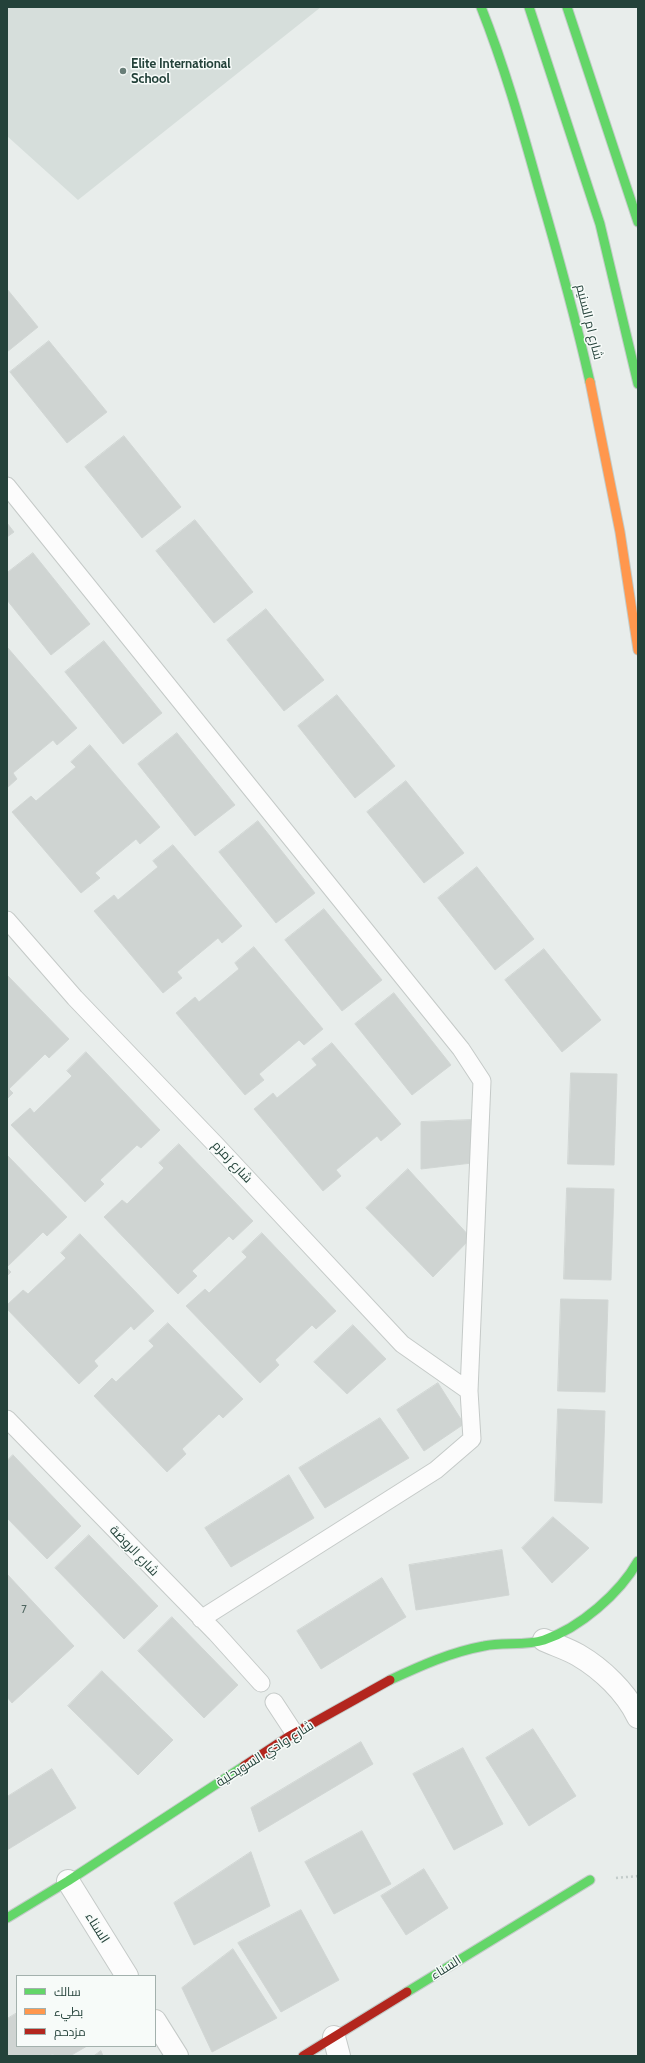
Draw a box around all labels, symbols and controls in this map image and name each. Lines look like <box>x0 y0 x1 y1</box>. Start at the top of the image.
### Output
place label: Elite International School <box>131 56 231 87</box>
marker: Elite International School <box>118 66 128 76</box>
street label: شارع ام السنيم <box>572 283 606 361</box>
street label: شارع زمزم <box>209 1138 255 1186</box>
street label: شارع الروضة <box>106 1522 162 1580</box>
house number: 7 <box>21 1603 27 1617</box>
street label: شارع وادي السويحلية <box>213 1718 317 1790</box>
street label: السناء <box>82 1910 112 1946</box>
street label: السناء <box>428 1953 464 1983</box>
legend <box>16 1975 156 2047</box>
text: سالك <box>54 1984 81 1999</box>
text: بطيء <box>54 2004 83 2019</box>
text: مزدحم <box>54 2024 86 2039</box>

